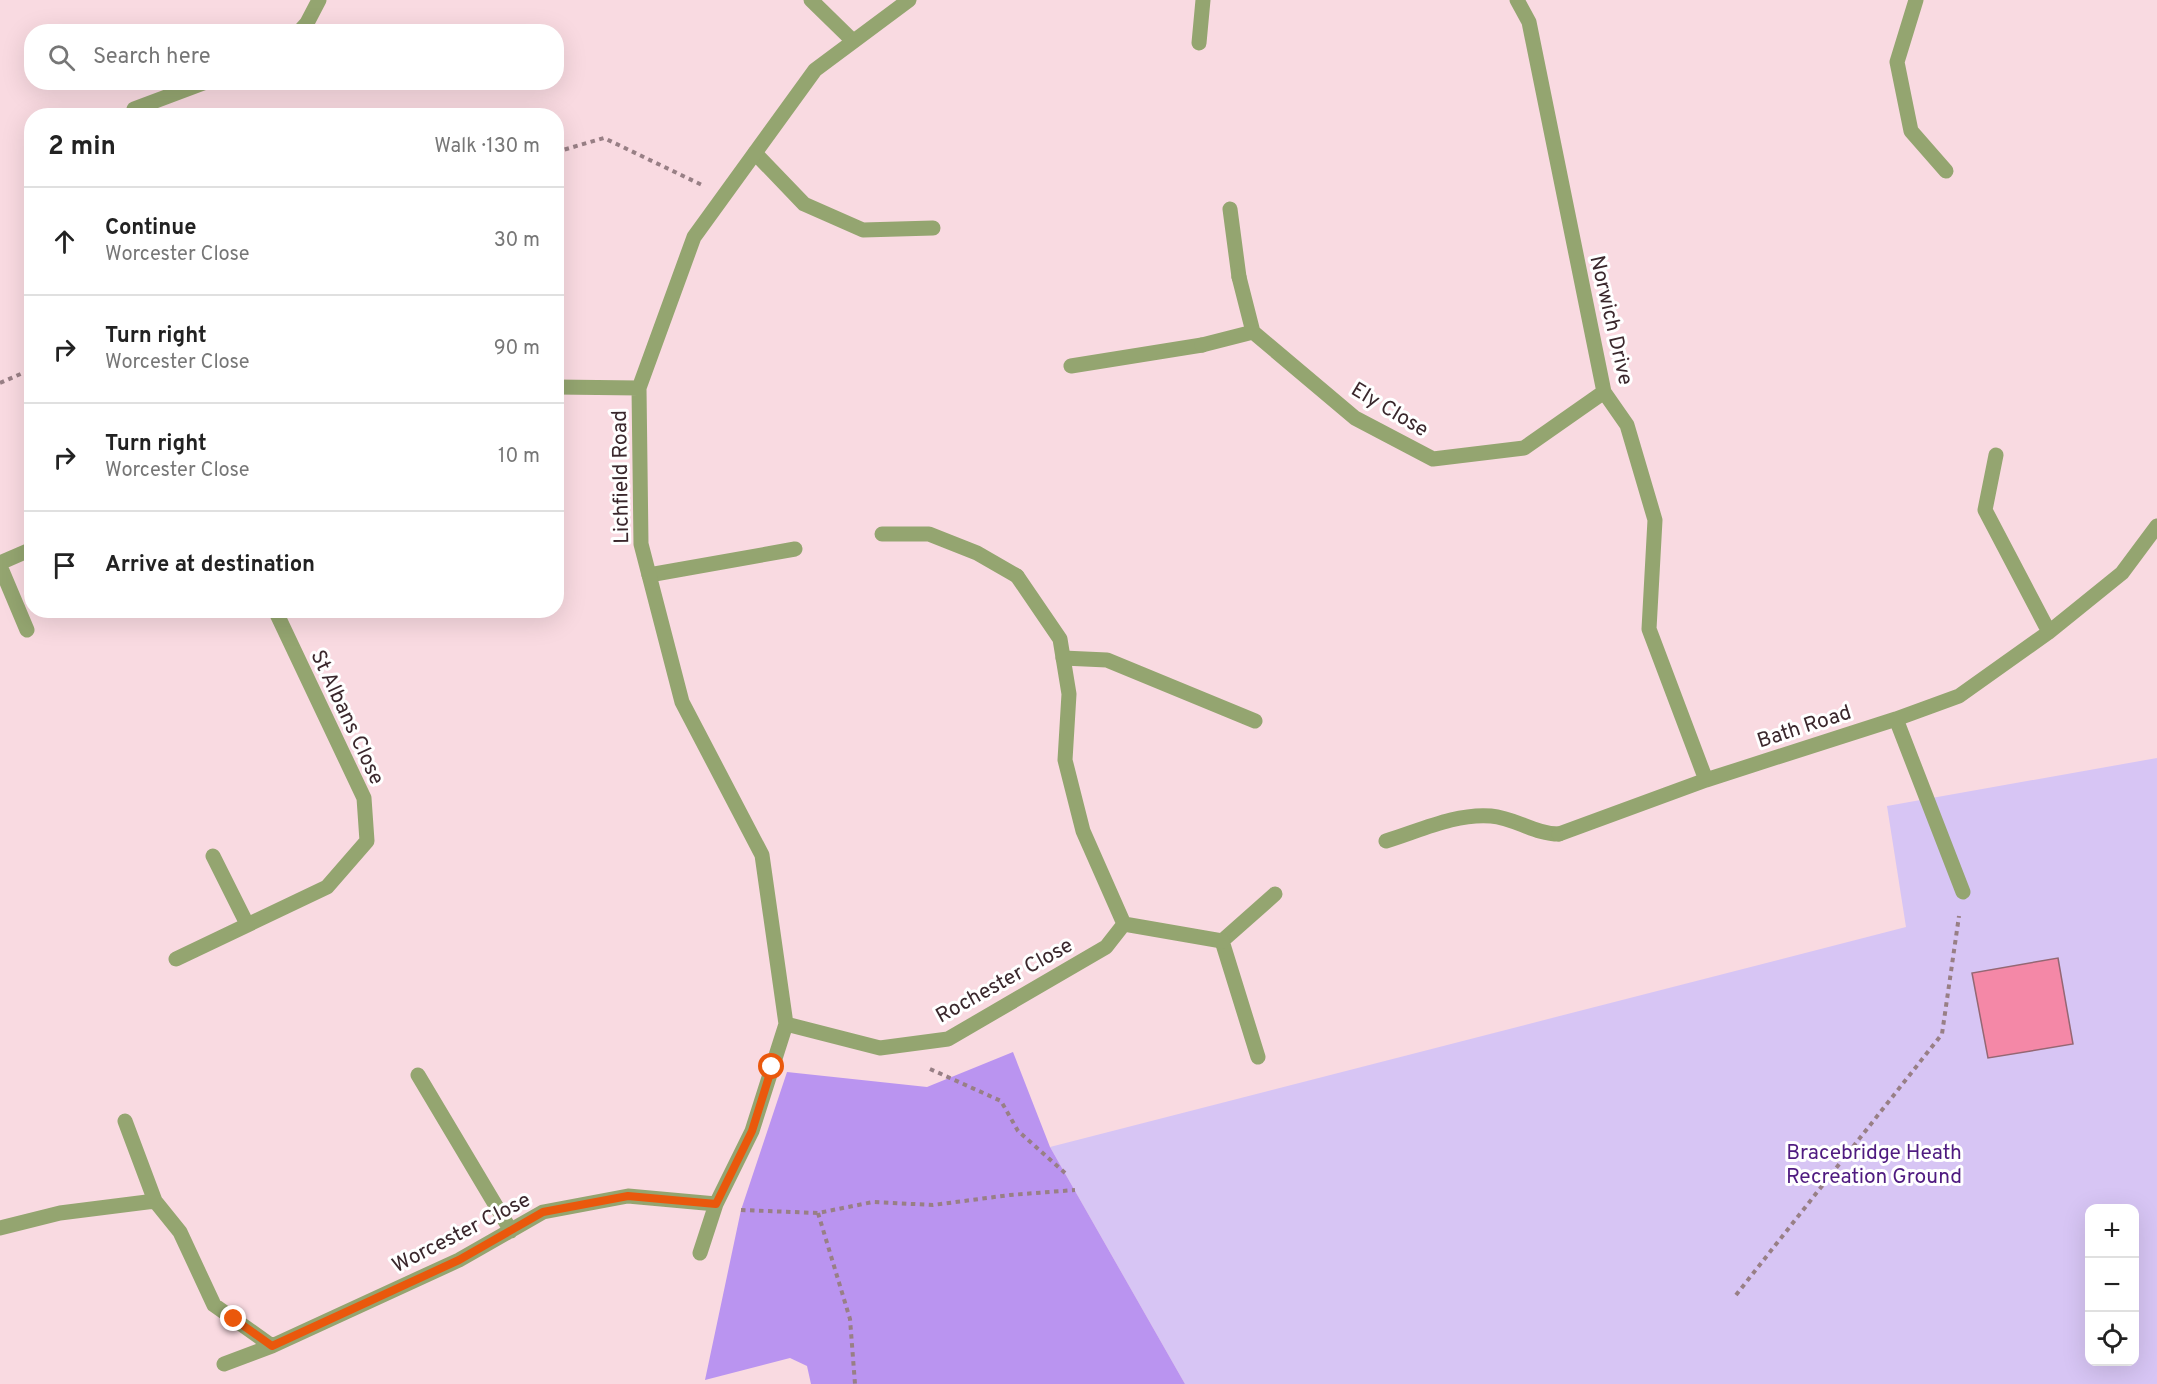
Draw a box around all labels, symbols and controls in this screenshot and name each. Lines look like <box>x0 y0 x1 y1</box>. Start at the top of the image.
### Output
search box <box>24 24 564 90</box>
icon: search <box>45 41 78 74</box>
text: Search here <box>93 44 211 71</box>
text: 2 min <box>48 131 116 164</box>
text: Walk · 130 m <box>434 134 540 160</box>
text: Continue <box>105 215 196 242</box>
icon: ahead <box>48 225 81 258</box>
text: 30 m <box>494 228 540 254</box>
text: Worcester Close <box>105 242 250 268</box>
street label: Norwich Drive <box>1583 253 1639 388</box>
text: Turn right <box>105 323 207 350</box>
icon: right <box>48 333 81 366</box>
text: 90 m <box>494 336 540 362</box>
text: Worcester Close <box>105 350 250 376</box>
street label: Ely Close <box>1346 377 1433 444</box>
street label: Lichfield Road <box>607 410 636 544</box>
text: Turn right <box>105 431 207 458</box>
icon: right <box>48 441 81 474</box>
text: 10 m <box>498 444 540 470</box>
text: Worcester Close <box>105 458 250 484</box>
icon: arrive <box>48 549 81 582</box>
text: Arrive at destination <box>105 552 315 579</box>
street label: St Albans Close <box>304 646 390 789</box>
street label: Bath Road <box>1754 700 1855 755</box>
street label: Rochester Close <box>931 932 1078 1030</box>
route start <box>758 1053 784 1079</box>
park label: Bracebridge Heath Recreation Ground <box>1786 1140 1962 1191</box>
street label: Worcester Close <box>388 1187 535 1280</box>
map controls <box>2085 1204 2139 1366</box>
button: + <box>2085 1204 2139 1258</box>
button: − <box>2085 1258 2139 1312</box>
route end <box>220 1305 246 1331</box>
button: locate <box>2085 1312 2139 1366</box>

